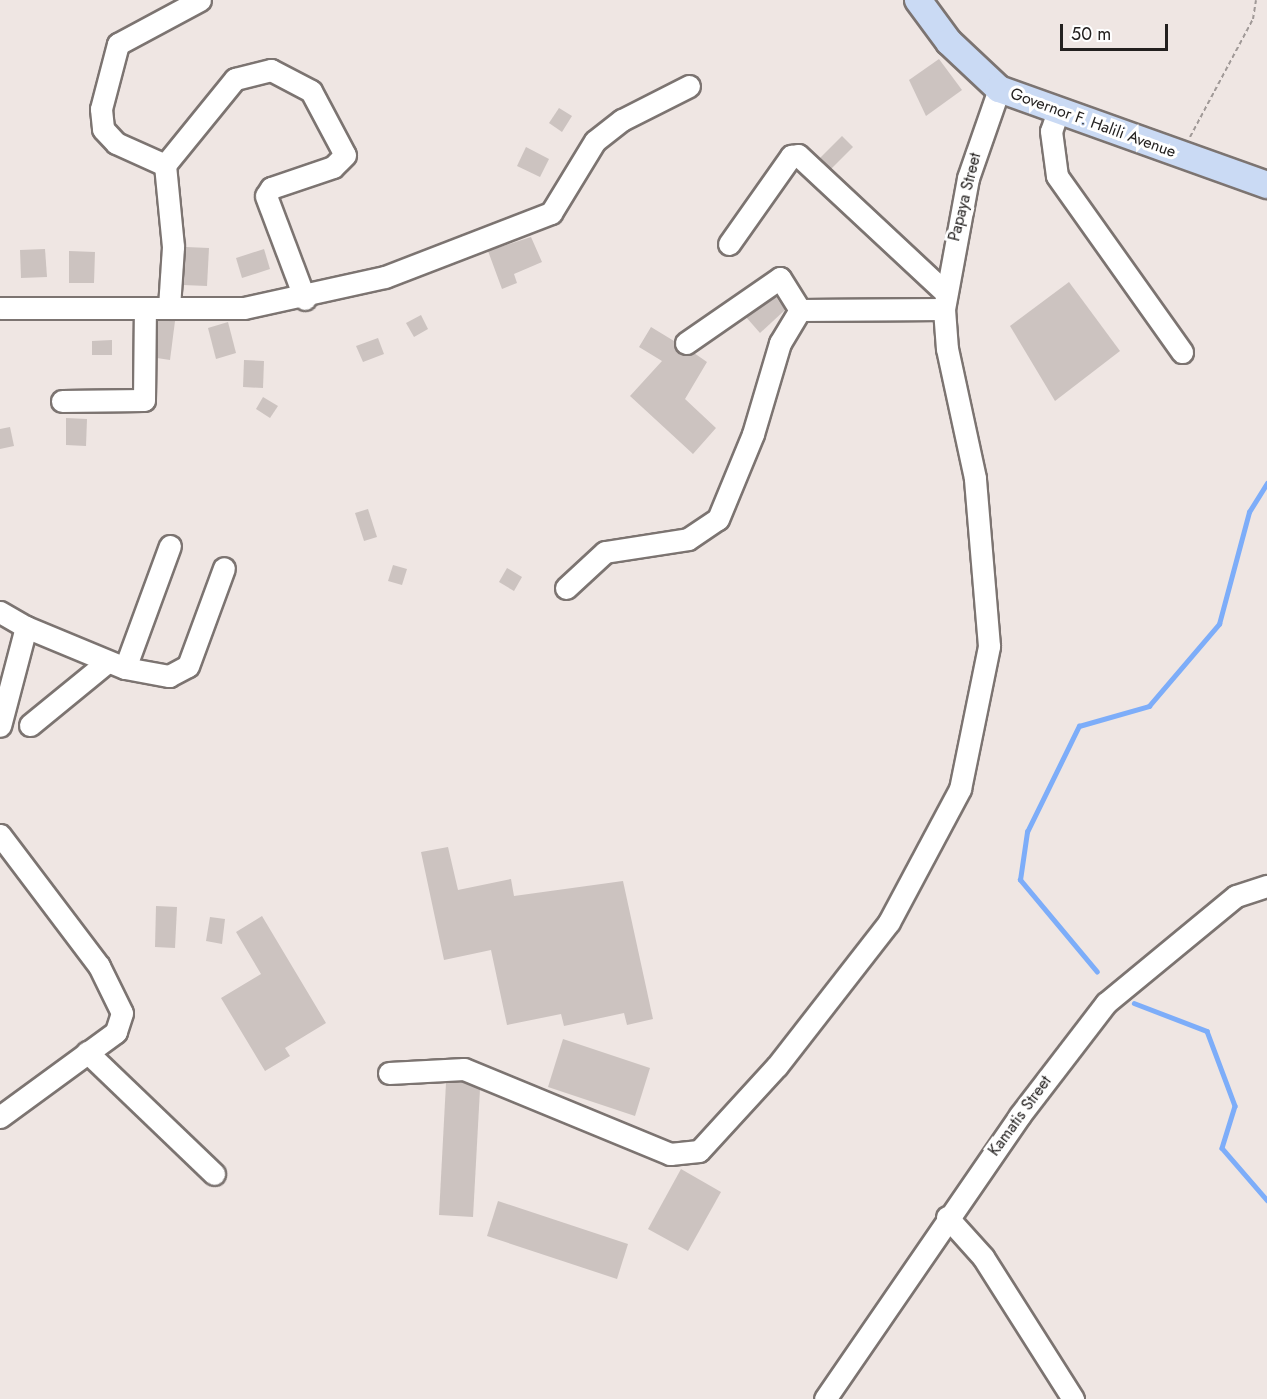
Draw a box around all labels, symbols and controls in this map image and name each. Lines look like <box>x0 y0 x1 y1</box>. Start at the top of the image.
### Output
scale bar <box>1063 12 1171 50</box>
text: 50 m <box>1071 21 1111 47</box>
street label: Governor F. Halili Avenue <box>1008 84 1178 162</box>
street label: Papaya Street <box>945 151 985 243</box>
street label: Kamatis Street <box>985 1072 1055 1160</box>

